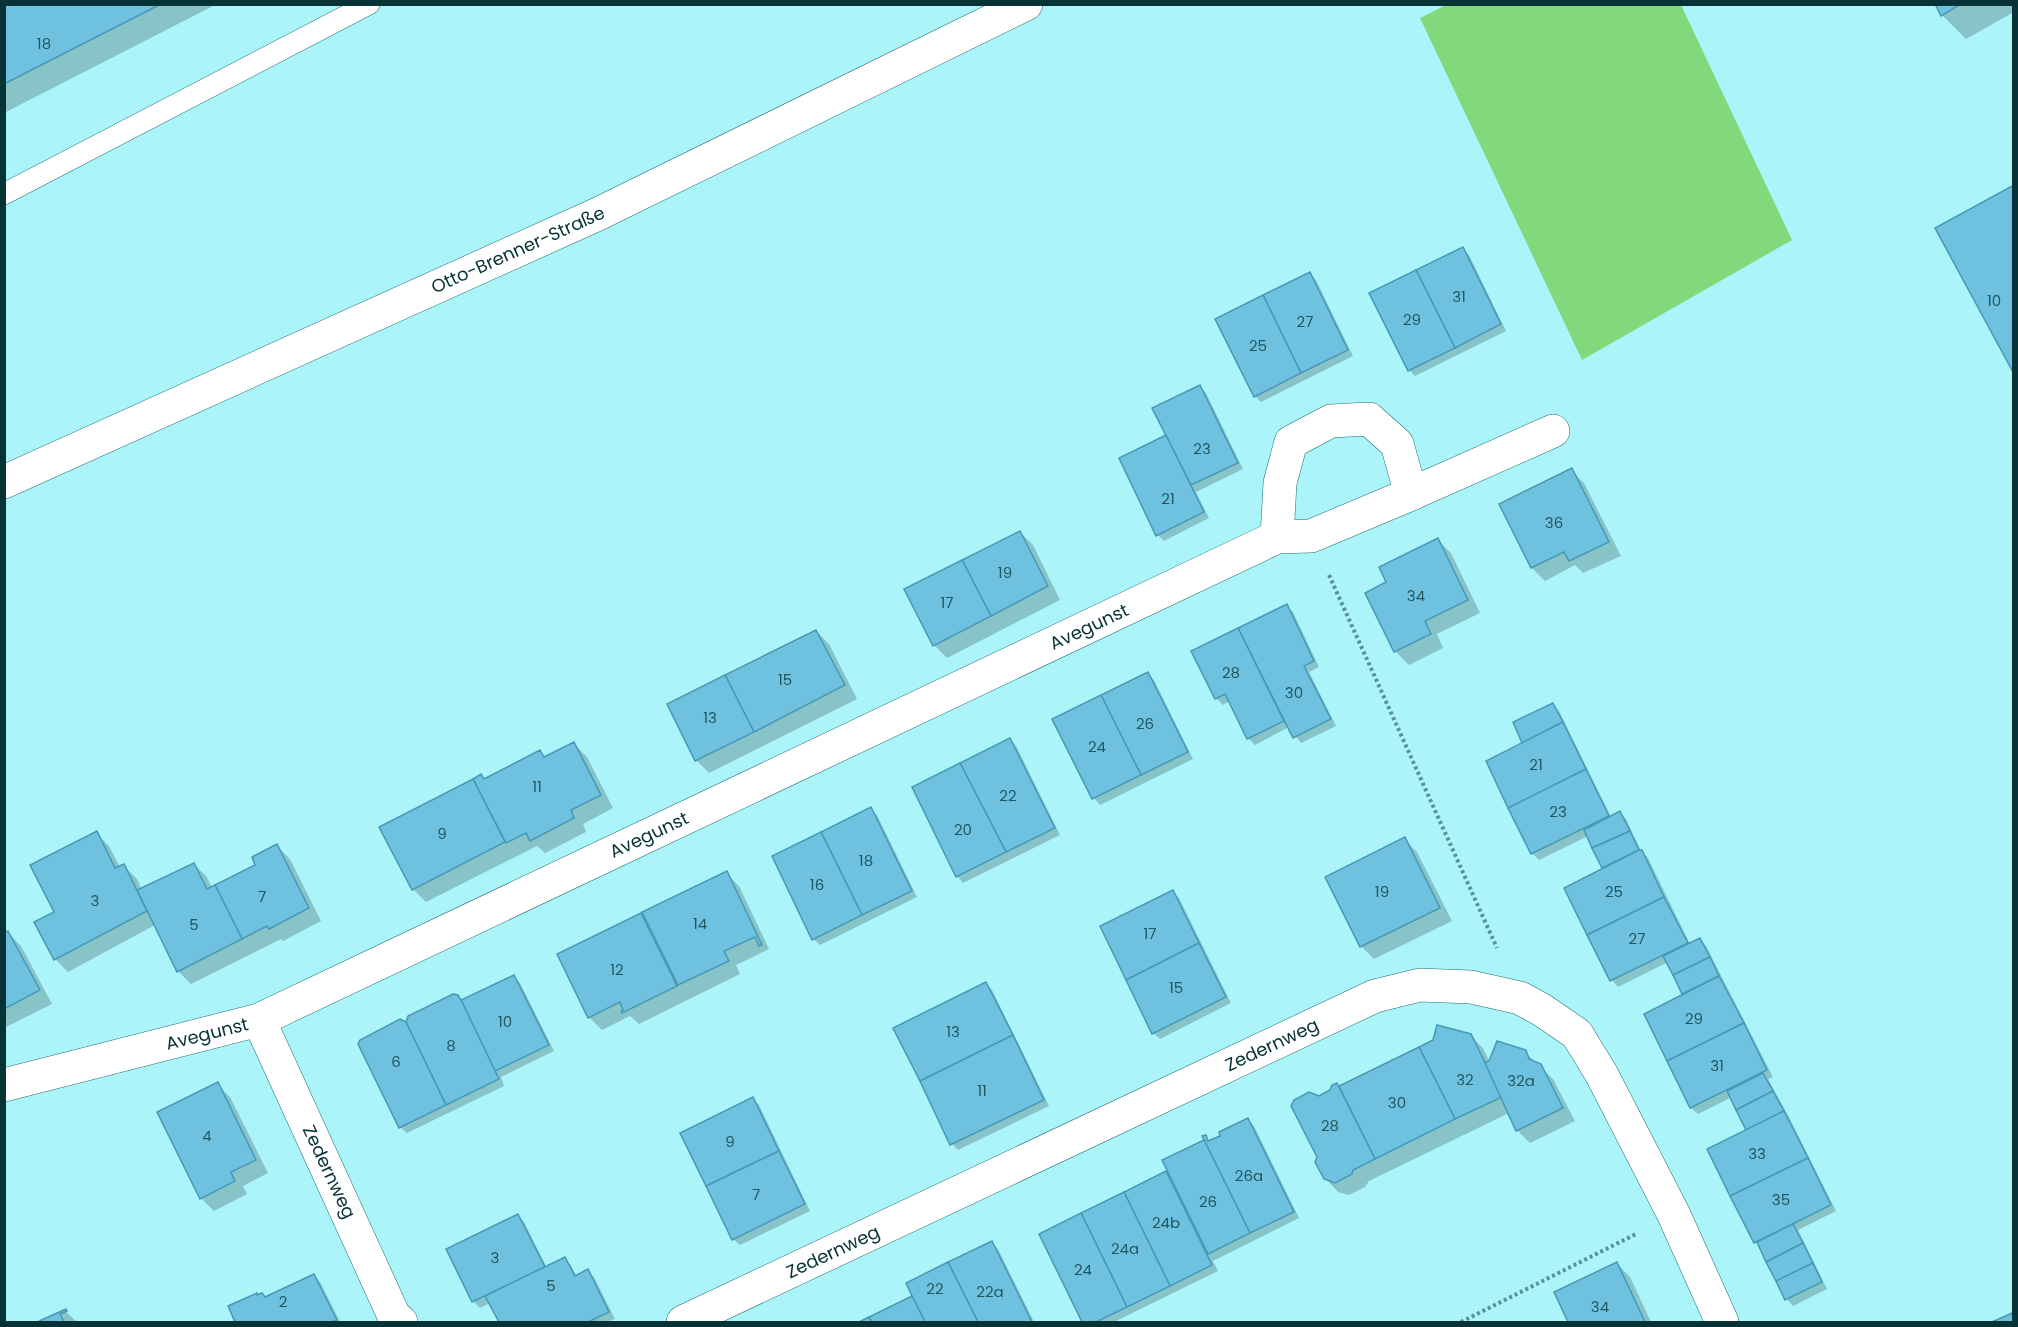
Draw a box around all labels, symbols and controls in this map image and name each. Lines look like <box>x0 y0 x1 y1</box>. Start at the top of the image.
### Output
house number: 18 <box>37 33 51 54</box>
street label: Otto-Brenner-Straße <box>427 200 609 299</box>
house number: 31 <box>1452 286 1466 307</box>
house number: 10 <box>1987 290 2001 311</box>
house number: 29 <box>1403 309 1421 330</box>
house number: 27 <box>1297 311 1313 332</box>
house number: 25 <box>1249 335 1267 356</box>
house number: 23 <box>1193 438 1211 459</box>
house number: 21 <box>1161 488 1175 509</box>
house number: 36 <box>1545 512 1563 533</box>
house number: 19 <box>998 562 1012 583</box>
house number: 34 <box>1407 585 1425 606</box>
house number: 17 <box>941 592 954 613</box>
street label: Avegunst <box>1045 597 1132 656</box>
house number: 28 <box>1222 662 1240 683</box>
house number: 15 <box>778 669 792 690</box>
house number: 30 <box>1285 682 1303 703</box>
house number: 13 <box>703 707 717 728</box>
house number: 26 <box>1136 713 1154 734</box>
house number: 24 <box>1088 736 1106 757</box>
house number: 21 <box>1529 754 1543 775</box>
house number: 11 <box>532 776 542 797</box>
house number: 22 <box>999 785 1017 806</box>
house number: 23 <box>1549 801 1567 822</box>
street label: Avegunst <box>605 805 692 864</box>
house number: 20 <box>954 819 972 840</box>
house number: 9 <box>437 823 447 844</box>
house number: 18 <box>859 850 873 871</box>
house number: 16 <box>810 874 824 895</box>
house number: 19 <box>1375 881 1389 902</box>
house number: 25 <box>1605 881 1623 902</box>
house number: 7 <box>258 886 266 907</box>
house number: 3 <box>91 890 99 911</box>
house number: 14 <box>693 913 707 934</box>
house number: 5 <box>189 914 199 935</box>
house number: 17 <box>1144 923 1157 944</box>
house number: 27 <box>1629 928 1645 949</box>
house number: 12 <box>610 959 624 980</box>
house number: 15 <box>1169 977 1183 998</box>
house number: 29 <box>1685 1008 1703 1029</box>
street label: Avegunst <box>163 1011 251 1056</box>
house number: 10 <box>498 1011 512 1032</box>
street label: Zedernweg <box>1221 1012 1323 1077</box>
house number: 13 <box>946 1021 960 1042</box>
house number: 8 <box>446 1035 456 1056</box>
house number: 6 <box>391 1051 401 1072</box>
house number: 31 <box>1710 1055 1724 1076</box>
house number: 32 <box>1456 1069 1474 1090</box>
house number: 32a <box>1507 1070 1535 1091</box>
house number: 11 <box>977 1080 987 1101</box>
house number: 30 <box>1388 1092 1406 1113</box>
house number: 28 <box>1321 1115 1339 1136</box>
street label: Zedernweg <box>297 1121 362 1223</box>
house number: 4 <box>202 1125 212 1146</box>
house number: 9 <box>725 1131 735 1152</box>
house number: 33 <box>1748 1143 1766 1164</box>
house number: 26a <box>1235 1165 1263 1186</box>
house number: 7 <box>752 1184 760 1205</box>
house number: 35 <box>1772 1189 1790 1210</box>
house number: 26 <box>1199 1191 1217 1212</box>
house number: 24b <box>1152 1212 1180 1233</box>
street label: Zedernweg <box>782 1219 884 1284</box>
house number: 24a <box>1111 1238 1139 1259</box>
house number: 3 <box>491 1247 499 1268</box>
house number: 24 <box>1074 1259 1092 1280</box>
house number: 5 <box>546 1275 556 1296</box>
house number: 22 <box>926 1278 944 1299</box>
house number: 22a <box>976 1281 1004 1302</box>
house number: 2 <box>279 1291 287 1312</box>
house number: 34 <box>1591 1296 1609 1317</box>

